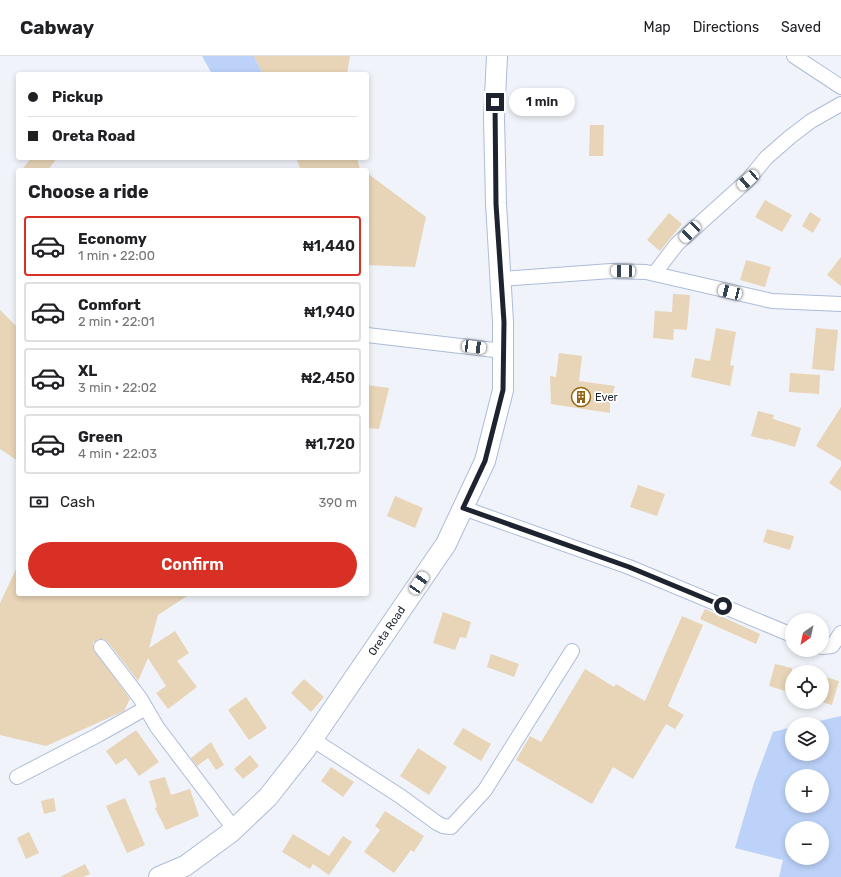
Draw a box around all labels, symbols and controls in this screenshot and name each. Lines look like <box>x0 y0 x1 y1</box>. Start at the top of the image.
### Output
text: Cabway <box>20 16 94 39</box>
text: Map <box>644 19 671 36</box>
text: Directions <box>693 19 759 36</box>
text: Saved <box>781 19 821 36</box>
text: Pickup <box>52 88 103 106</box>
callout: 1 min <box>509 88 575 116</box>
route end <box>486 93 504 111</box>
text: 1 min <box>526 94 558 109</box>
text: Oreta Road <box>52 127 135 145</box>
car <box>735 168 761 192</box>
text: Choose a ride <box>28 181 149 203</box>
car <box>677 219 703 245</box>
icon: car <box>30 228 66 264</box>
text: Economy <box>78 230 147 248</box>
text: ₦1,440 <box>303 237 355 255</box>
text: 1 min · 22:00 <box>78 248 155 263</box>
car <box>611 265 635 277</box>
car <box>717 283 743 301</box>
icon: car <box>30 294 66 330</box>
text: Comfort <box>78 296 141 314</box>
text: ₦1,940 <box>304 303 355 321</box>
text: 2 min · 22:01 <box>78 314 154 329</box>
car <box>461 340 487 354</box>
icon: car <box>30 360 66 396</box>
text: XL <box>78 362 97 380</box>
text: ₦2,450 <box>301 369 355 387</box>
text: 3 min · 22:02 <box>78 380 157 395</box>
building icon: Ever <box>570 386 592 408</box>
place label: Ever <box>595 391 619 404</box>
icon: car <box>30 426 66 462</box>
text: Green <box>78 428 123 446</box>
text: ₦1,720 <box>305 435 355 453</box>
text: 4 min · 22:03 <box>78 446 157 461</box>
icon: cash <box>28 491 50 513</box>
text: Cash <box>60 493 95 511</box>
text: 390 m <box>318 495 357 510</box>
button: Confirm <box>28 542 357 588</box>
car <box>407 570 431 596</box>
route start <box>714 597 732 615</box>
street label: Oreta Road <box>366 604 408 658</box>
north arrow <box>785 613 829 657</box>
map controls <box>785 613 829 865</box>
button: locate <box>785 665 829 709</box>
button: layers <box>785 717 829 761</box>
button: + <box>785 769 829 813</box>
button: − <box>785 821 829 865</box>

